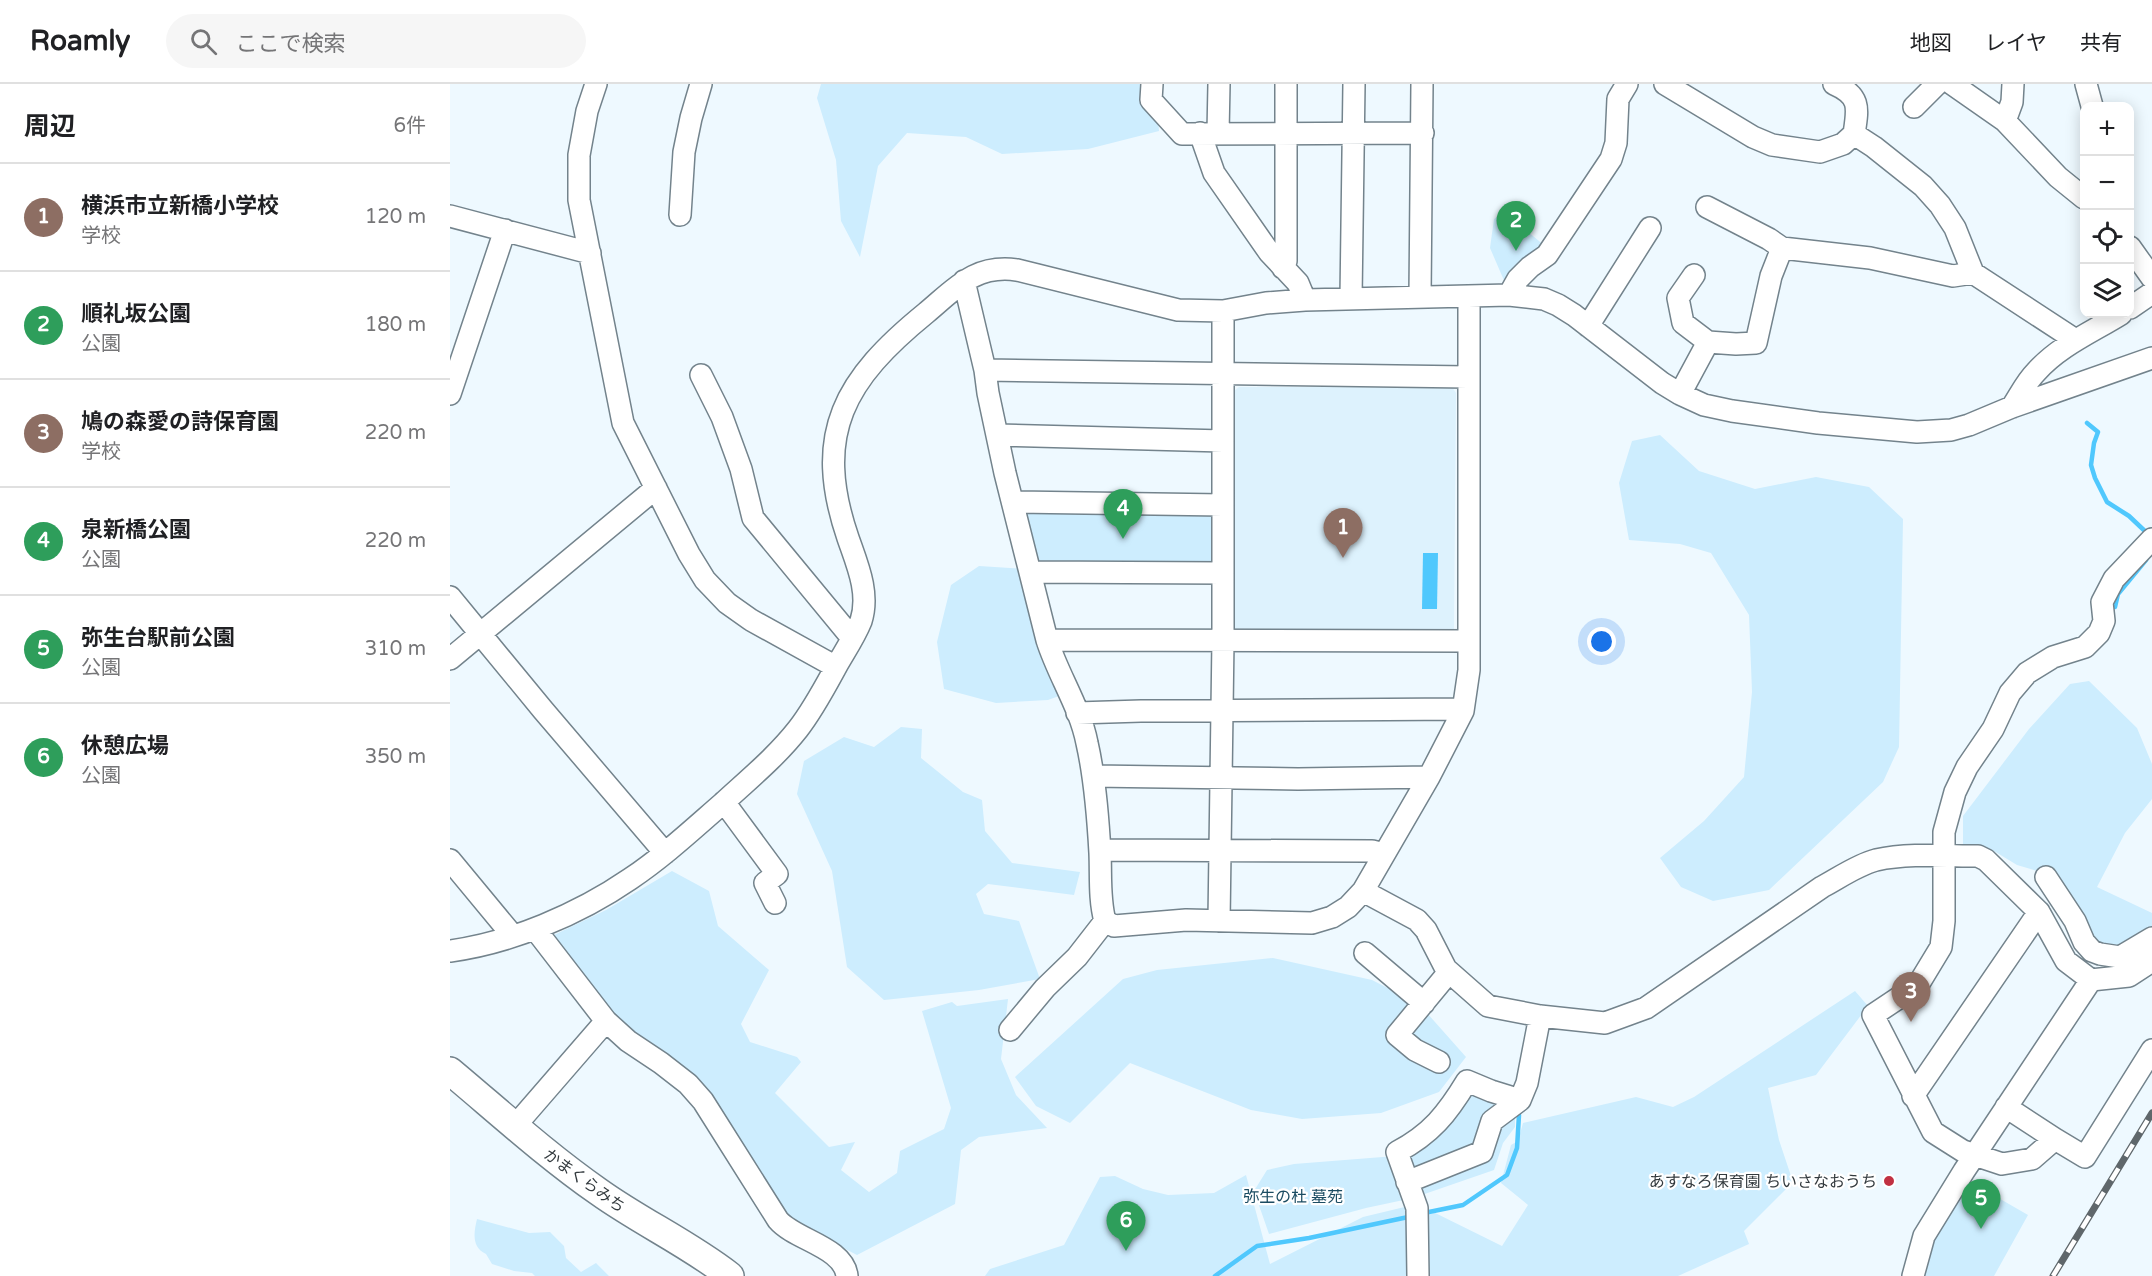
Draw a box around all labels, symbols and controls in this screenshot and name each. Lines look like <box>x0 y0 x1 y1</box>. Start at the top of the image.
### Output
search box <box>166 14 586 68</box>
text: Roamly <box>30 24 130 58</box>
icon: search <box>187 25 220 58</box>
text: ここで検索 <box>235 31 345 57</box>
text: 地図 <box>1910 31 1952 56</box>
text: レイヤ <box>1985 31 2047 56</box>
text: 共有 <box>2080 31 2122 56</box>
map controls <box>2080 102 2134 318</box>
button: + <box>2080 102 2134 156</box>
text: 周辺 <box>24 111 76 142</box>
text: 6件 <box>393 114 426 138</box>
button: − <box>2080 156 2134 210</box>
text: 横浜市立新橋小学校 <box>81 193 279 219</box>
pin: 2 <box>1496 202 1536 251</box>
text: 1 <box>37 205 50 229</box>
text: 120 m <box>365 205 426 229</box>
button: locate <box>2080 210 2134 264</box>
text: 学校 <box>81 224 121 248</box>
button: layers <box>2080 264 2134 318</box>
text: 順礼坂公園 <box>81 301 191 327</box>
text: 2 <box>37 313 50 337</box>
text: 180 m <box>365 313 426 337</box>
text: 公園 <box>81 332 121 356</box>
text: 鳩の森愛の詩保育園 <box>81 409 279 435</box>
text: 3 <box>37 421 50 445</box>
text: 220 m <box>365 421 426 445</box>
text: 学校 <box>81 440 121 464</box>
pin: 4 <box>1104 490 1142 539</box>
pin: 1 <box>1324 508 1362 558</box>
text: 泉新橋公園 <box>81 517 191 543</box>
text: 4 <box>37 529 50 553</box>
text: 220 m <box>365 529 426 553</box>
text: 公園 <box>81 548 121 572</box>
text: 弥生台駅前公園 <box>81 625 235 651</box>
your location <box>1587 627 1616 656</box>
text: 5 <box>37 637 50 661</box>
text: 310 m <box>365 637 426 661</box>
text: 公園 <box>81 656 121 680</box>
text: 休憩広場 <box>81 733 169 759</box>
text: 6 <box>37 745 50 769</box>
text: 350 m <box>365 745 426 769</box>
text: 公園 <box>81 764 121 788</box>
pin: 3 <box>1892 972 1930 1022</box>
street label: かまくらみち <box>540 1145 629 1217</box>
place label: あすなろ保育園 ちいさなおうち <box>1649 1172 1877 1192</box>
marker: あすなろ保育園 ちいさなおうち <box>1882 1174 1896 1188</box>
pin: 5 <box>1962 1180 2000 1229</box>
park label: 弥生の杜 墓苑 <box>1243 1187 1343 1207</box>
pin: 6 <box>1106 1202 1146 1251</box>

